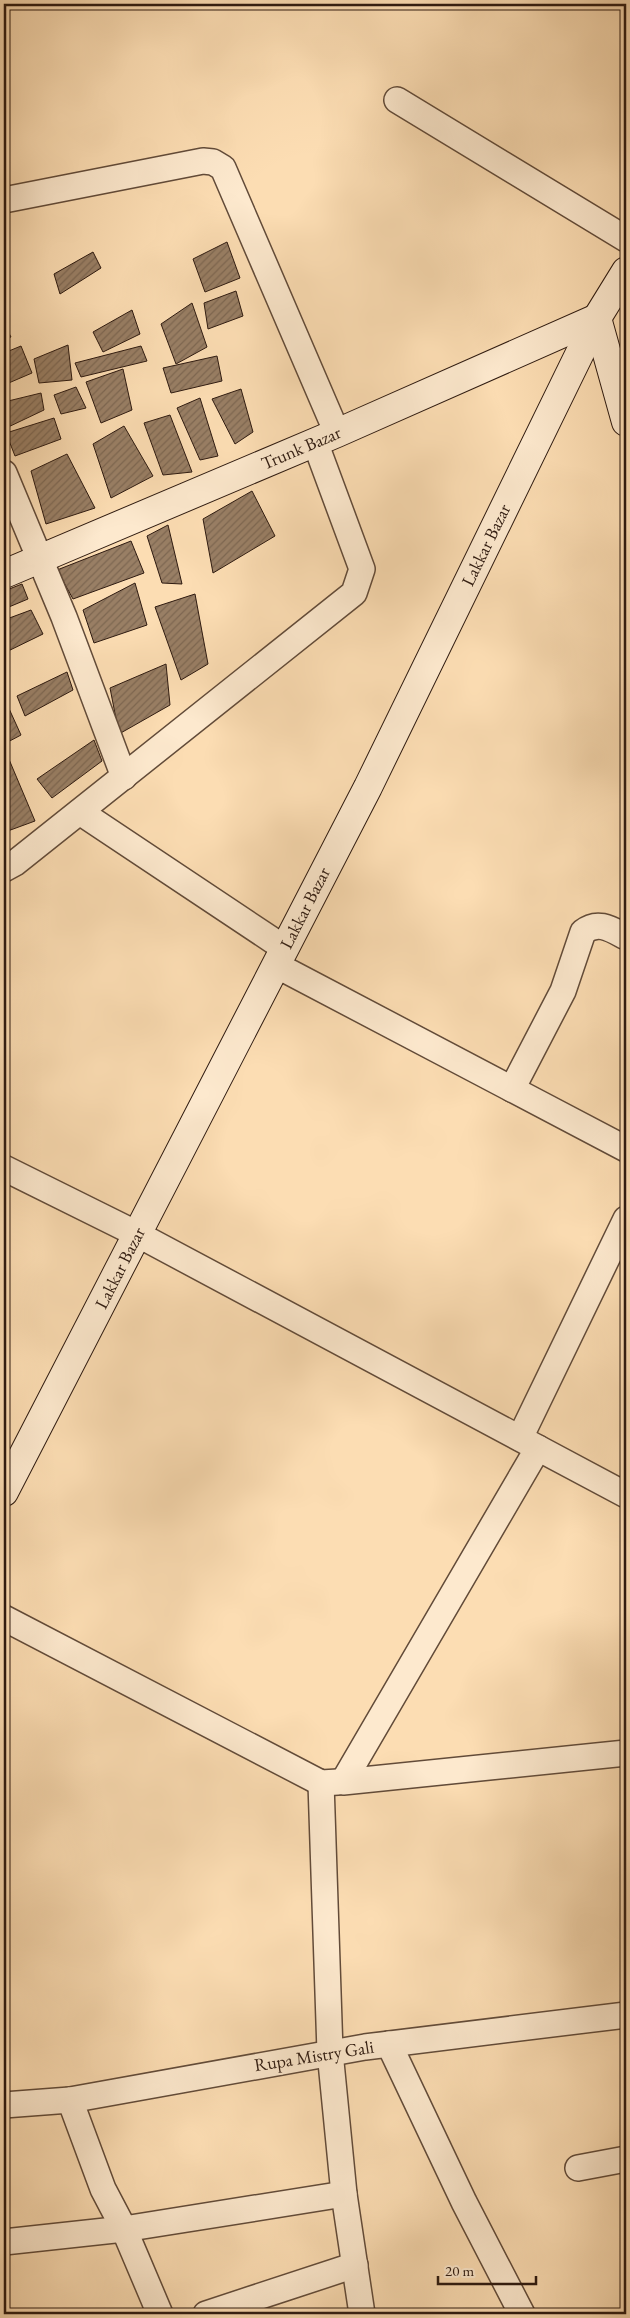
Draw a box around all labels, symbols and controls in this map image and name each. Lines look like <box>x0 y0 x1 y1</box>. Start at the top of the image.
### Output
street label: Trunk Bazar <box>257 420 344 475</box>
street label: Lakkar Bazar <box>456 500 515 590</box>
street label: Lakkar Bazar <box>274 863 335 953</box>
street label: Lakkar Bazar <box>89 1223 150 1313</box>
street label: Rupa Mistry Gali <box>253 2035 376 2076</box>
scale bar <box>438 2253 535 2285</box>
text: 20 m <box>445 2261 474 2280</box>

